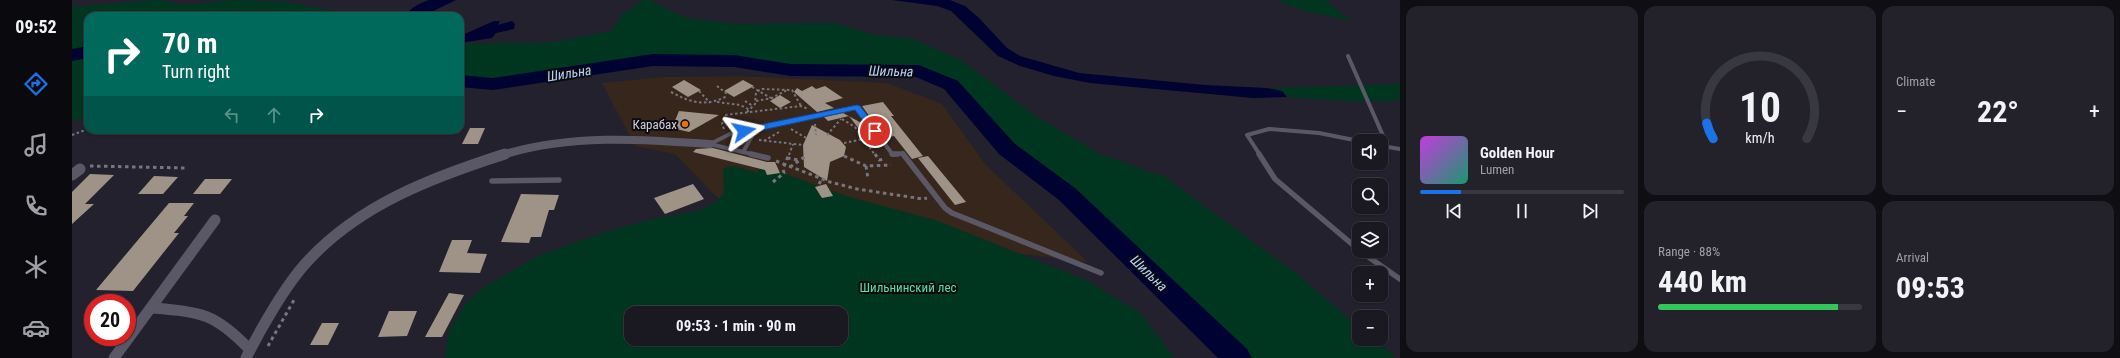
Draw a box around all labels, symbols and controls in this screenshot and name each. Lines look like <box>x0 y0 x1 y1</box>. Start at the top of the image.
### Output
text: 09:52 <box>15 16 57 37</box>
text: 70 m <box>162 27 218 60</box>
icon: right <box>96 28 148 80</box>
text: Turn right <box>162 61 230 82</box>
water label: Шильна <box>546 62 592 84</box>
water label: Шильна <box>868 63 914 79</box>
icon: directions <box>22 70 50 98</box>
text: Climate <box>1896 74 1935 89</box>
text: 10 <box>1739 82 1781 131</box>
text: 22° <box>1977 94 2019 129</box>
text: − <box>1896 99 1907 124</box>
text: + <box>2089 99 2100 124</box>
icon: left <box>221 104 243 126</box>
icon: ahead <box>263 104 285 126</box>
icon: right <box>305 104 327 126</box>
position arrow <box>723 110 765 152</box>
pin <box>858 114 892 148</box>
place label: Карабах <box>633 117 677 132</box>
marker: Карабах <box>680 119 690 129</box>
icon: arrive <box>864 120 886 142</box>
text: km/h <box>1745 129 1775 145</box>
icon: music <box>22 131 50 159</box>
map controls <box>1352 134 1388 346</box>
button: sound <box>1352 134 1388 170</box>
text: Golden Hour <box>1480 144 1555 162</box>
text: Lumen <box>1480 162 1514 177</box>
button: search <box>1352 178 1388 214</box>
icon: phone <box>22 192 50 220</box>
icon: previous <box>1443 200 1465 222</box>
icon: pause <box>1511 200 1533 222</box>
icon: next <box>1579 200 1601 222</box>
button: layers <box>1352 222 1388 258</box>
text: Range · 88% <box>1658 244 1720 259</box>
text: Arrival <box>1896 250 1929 265</box>
water label: Шильна <box>1127 252 1171 294</box>
icon: climate <box>22 253 50 281</box>
text: 440 km <box>1658 264 1747 299</box>
button: + <box>1352 266 1388 302</box>
text: 09:53 <box>1896 270 1965 305</box>
park label: Шильнинский лес <box>859 280 957 295</box>
speed limit sign: 20 <box>84 294 136 346</box>
button: − <box>1352 310 1388 346</box>
icon: car <box>22 314 50 342</box>
text: 09:53 · 1 min · 90 m <box>676 317 796 335</box>

